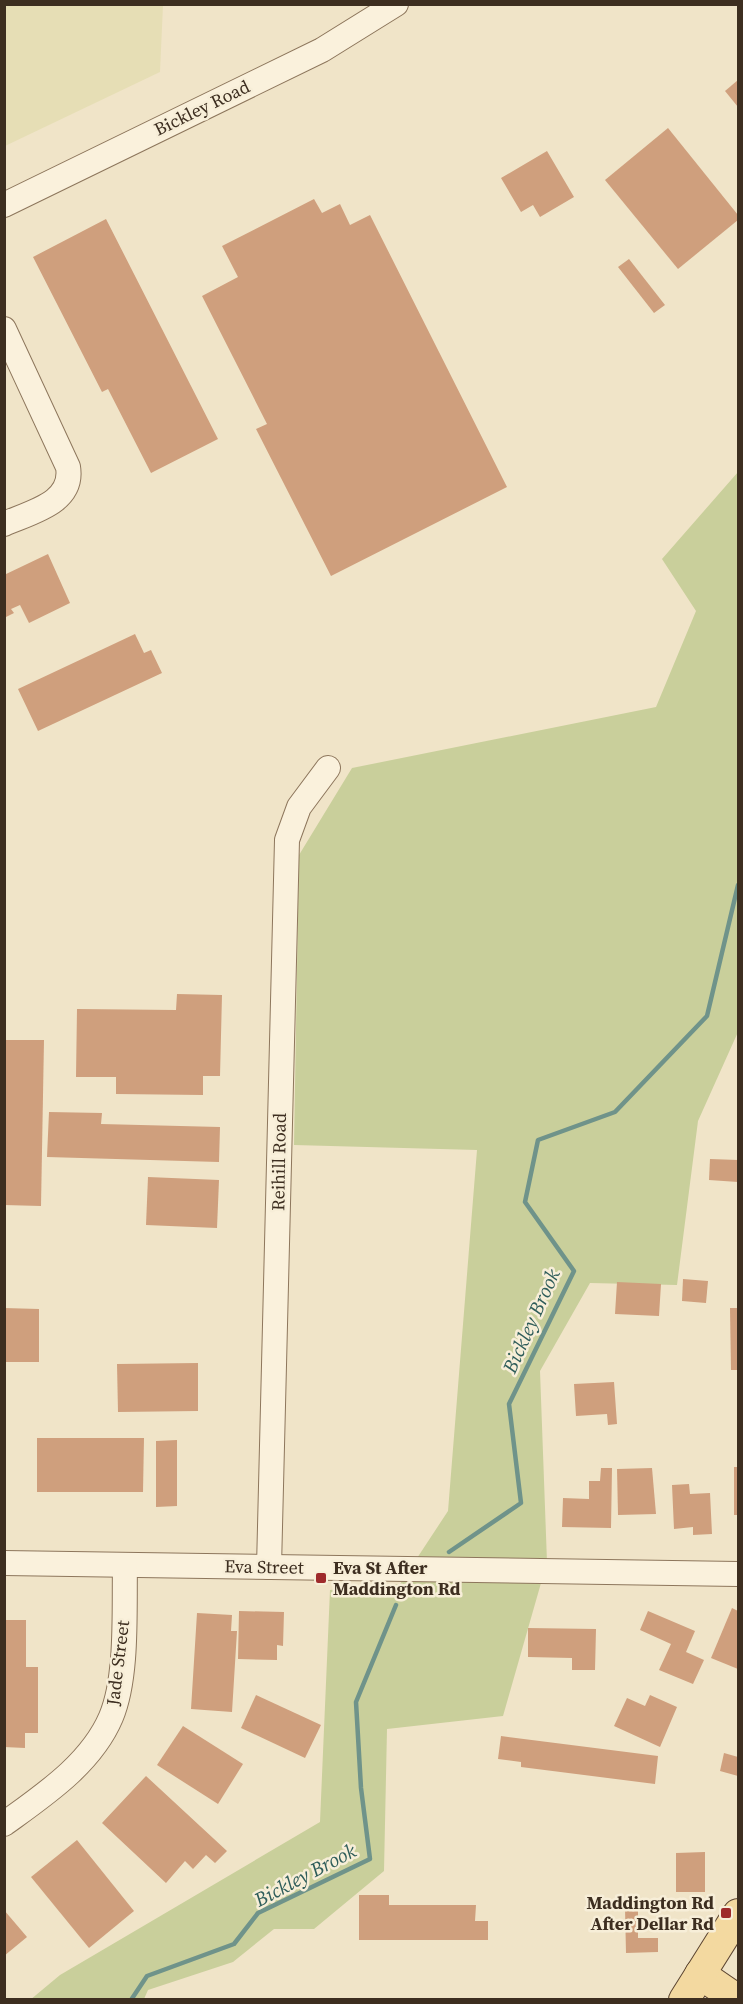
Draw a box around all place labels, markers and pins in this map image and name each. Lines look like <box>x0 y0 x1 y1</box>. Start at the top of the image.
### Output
place label: Eva St After Maddington Rd <box>333 1555 461 1601</box>
marker: Eva St After Maddington Rd <box>314 1571 328 1585</box>
place label: Maddington Rd After Dellar Rd <box>587 1890 714 1936</box>
marker: Maddington Rd After Dellar Rd <box>719 1906 733 1920</box>

